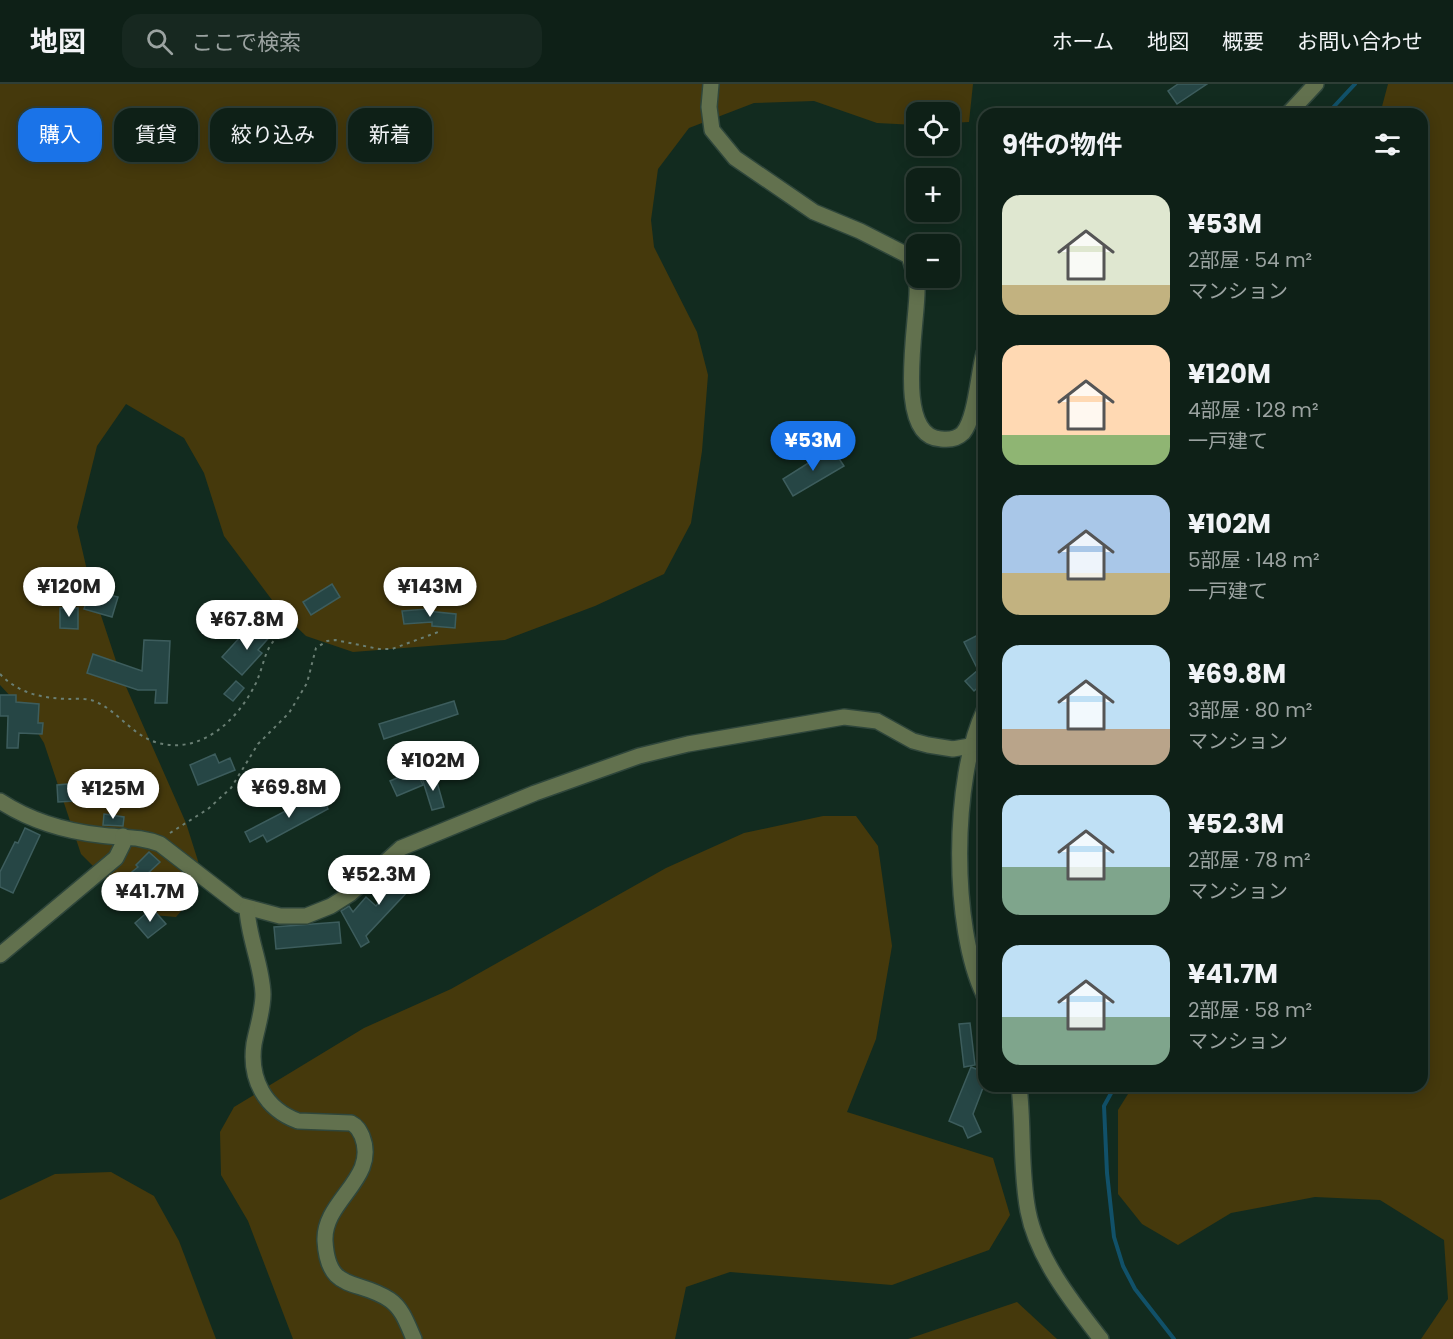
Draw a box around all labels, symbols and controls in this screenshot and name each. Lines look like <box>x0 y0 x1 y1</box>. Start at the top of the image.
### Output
search box <box>122 14 542 68</box>
text: 地図 <box>30 22 86 61</box>
icon: search <box>143 25 176 58</box>
text: ここで検索 <box>191 27 301 58</box>
text: ホーム <box>1052 27 1114 56</box>
text: 地図 <box>1147 27 1189 56</box>
text: 概要 <box>1222 27 1264 56</box>
text: お問い合わせ <box>1297 27 1423 56</box>
map controls <box>906 102 960 288</box>
button: locate <box>906 102 960 156</box>
chip: 購入 <box>18 108 102 162</box>
chip: 賃貸 <box>114 108 198 162</box>
chip: 絞り込み <box>210 108 336 162</box>
chip: 新着 <box>348 108 432 162</box>
text: 9件の物件 <box>1002 127 1122 163</box>
icon: filters <box>1371 128 1404 161</box>
button: + <box>906 168 960 222</box>
text: ¥53M <box>1188 206 1262 242</box>
icon: home <box>1050 219 1122 291</box>
button: − <box>906 234 960 288</box>
text: 2部屋 · 54 m² <box>1188 246 1312 274</box>
text: マンション <box>1188 277 1288 305</box>
text: ¥120M <box>1188 356 1271 392</box>
icon: home <box>1050 369 1122 441</box>
text: 4部屋 · 128 m² <box>1188 396 1319 424</box>
pin: ¥53M <box>777 421 849 472</box>
text: ¥53M <box>785 426 841 454</box>
text: 一戸建て <box>1188 427 1268 455</box>
text: ¥102M <box>1188 506 1271 542</box>
icon: home <box>1050 519 1122 591</box>
text: 5部屋 · 148 m² <box>1188 546 1320 574</box>
pin: ¥120M <box>27 567 111 618</box>
pin: ¥143M <box>388 567 472 618</box>
text: ¥120M <box>37 572 101 600</box>
text: ¥143M <box>398 572 462 600</box>
text: 一戸建て <box>1188 577 1268 605</box>
pin: ¥67.8M <box>198 600 296 651</box>
text: ¥67.8M <box>210 605 284 633</box>
text: ¥69.8M <box>1188 656 1286 692</box>
icon: home <box>1050 669 1122 741</box>
text: 3部屋 · 80 m² <box>1188 696 1312 724</box>
text: マンション <box>1188 727 1288 755</box>
pin: ¥102M <box>391 741 475 792</box>
text: ¥102M <box>401 746 465 774</box>
pin: ¥69.8M <box>240 768 338 819</box>
pin: ¥125M <box>71 769 155 820</box>
text: ¥69.8M <box>251 773 327 801</box>
text: ¥125M <box>81 774 145 802</box>
text: ¥52.3M <box>1188 806 1284 842</box>
icon: home <box>1050 819 1122 891</box>
text: 2部屋 · 78 m² <box>1188 846 1311 874</box>
pin: ¥52.3M <box>330 855 428 906</box>
text: ¥52.3M <box>342 860 416 888</box>
pin: ¥41.7M <box>101 872 199 923</box>
text: ¥41.7M <box>115 877 185 905</box>
text: マンション <box>1188 877 1288 905</box>
text: ¥41.7M <box>1188 956 1278 992</box>
icon: home <box>1050 969 1122 1041</box>
text: 2部屋 · 58 m² <box>1188 996 1312 1024</box>
text: マンション <box>1188 1027 1288 1055</box>

